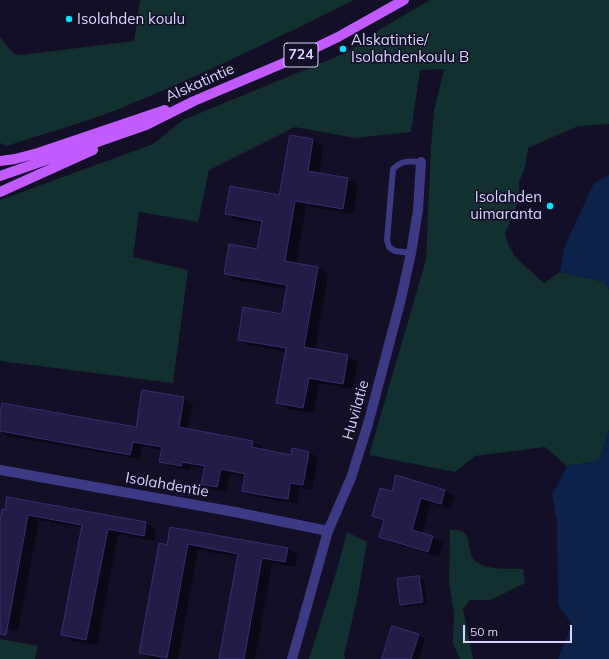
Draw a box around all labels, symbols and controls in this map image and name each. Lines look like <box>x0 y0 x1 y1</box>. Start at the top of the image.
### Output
place label: Isolahden koulu <box>77 10 185 28</box>
marker: Isolahden koulu <box>64 14 74 24</box>
place label: Alskatintie/ Isolahdenkoulu B <box>351 31 469 66</box>
road number: 724 <box>284 43 318 67</box>
marker: Alskatintie/ Isolahdenkoulu B <box>338 44 348 54</box>
street label: Alskatintie <box>163 60 237 106</box>
place label: Isolahden uimaranta <box>470 188 542 223</box>
marker: Isolahden uimaranta <box>545 201 555 211</box>
street label: Huvilatie <box>339 378 373 442</box>
street label: Isolahdentie <box>124 469 210 501</box>
scale bar <box>465 617 574 643</box>
text: 50 m <box>470 624 498 639</box>

